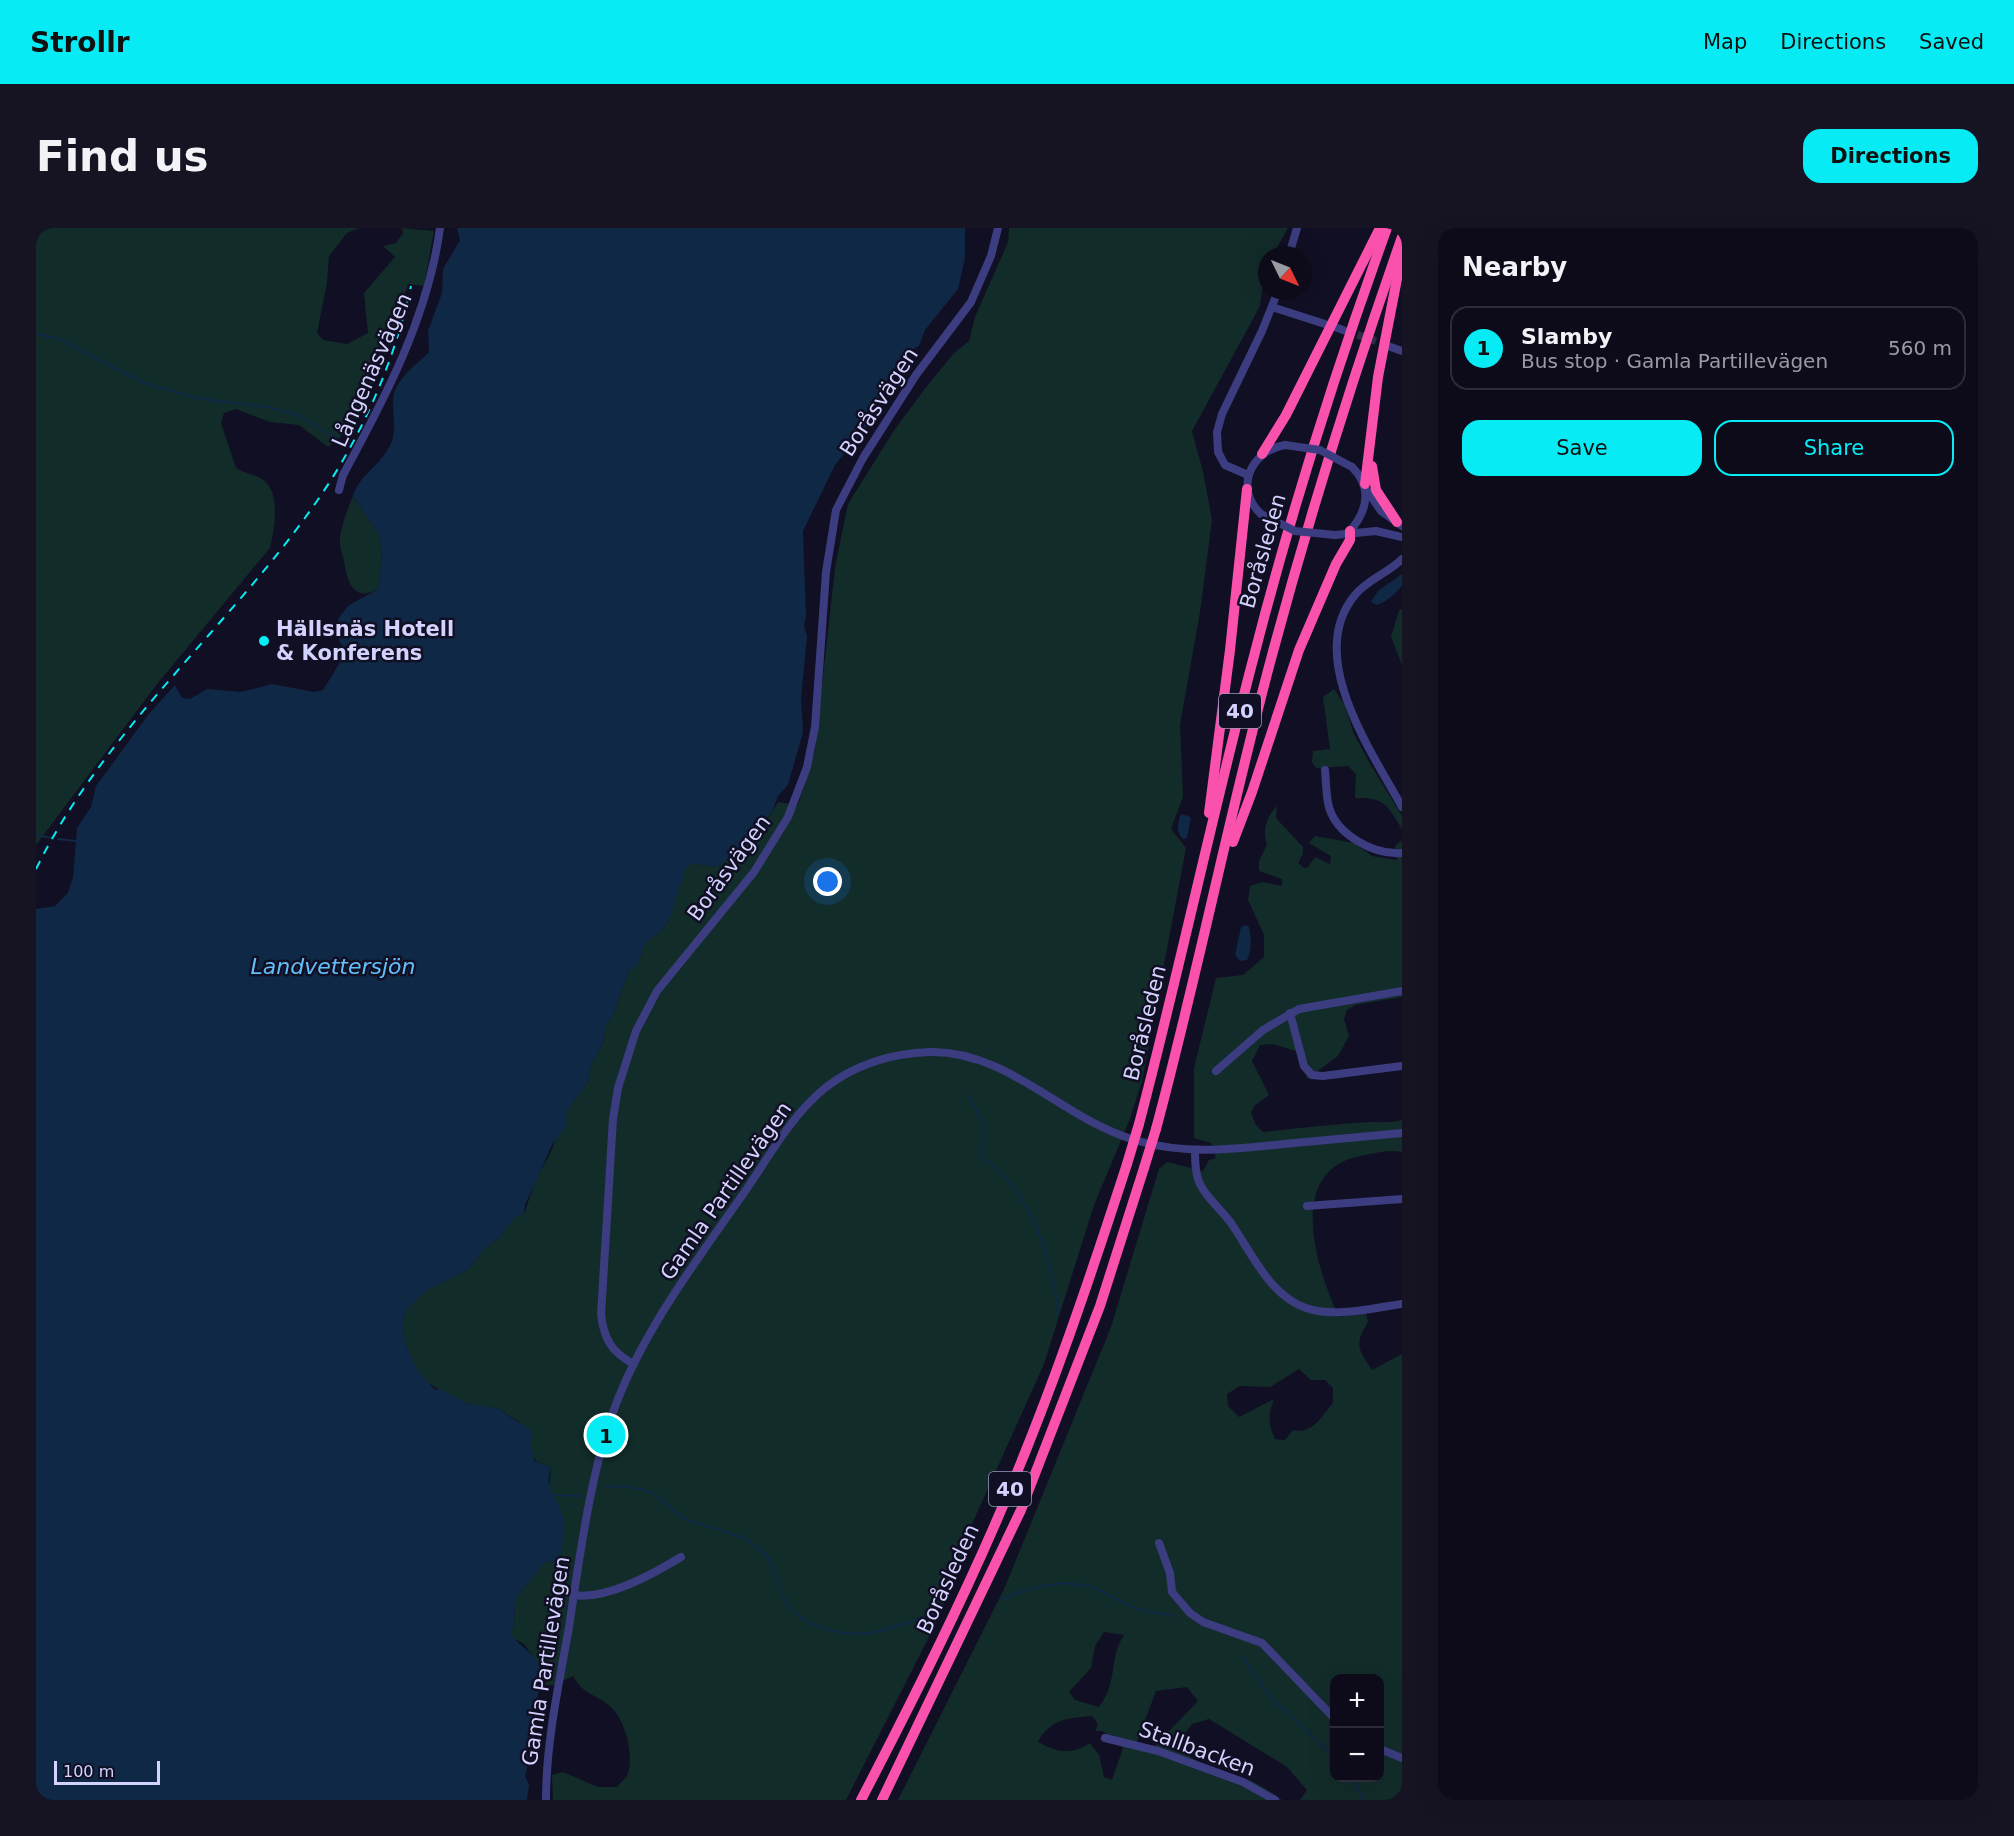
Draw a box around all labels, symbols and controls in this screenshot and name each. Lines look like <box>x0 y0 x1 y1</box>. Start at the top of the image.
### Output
text: Strollr <box>30 26 130 59</box>
text: Map <box>1703 30 1747 54</box>
text: Directions <box>1780 30 1886 54</box>
text: Saved <box>1919 30 1984 54</box>
button: Directions <box>1803 129 1978 183</box>
text: Find us <box>36 132 209 181</box>
north arrow <box>1258 246 1312 300</box>
text: Nearby <box>1462 252 1567 282</box>
street label: Långenäsvägen <box>326 289 417 451</box>
text: Slamby <box>1521 324 1612 349</box>
text: 1 <box>1477 336 1490 360</box>
text: 560 m <box>1888 336 1952 360</box>
street label: Boråsvägen <box>834 343 923 461</box>
text: Bus stop · Gamla Partillevägen <box>1521 349 1828 373</box>
button: Save <box>1462 420 1702 476</box>
button: Share <box>1714 420 1954 476</box>
street label: Boråsleden <box>1234 491 1291 611</box>
place label: Hällsnäs Hotell & Konferens <box>276 617 454 665</box>
marker: Hällsnäs Hotell & Konferens <box>257 634 271 648</box>
road number: 40 <box>1219 694 1261 728</box>
street label: Boråsvägen <box>682 810 775 925</box>
your location <box>813 867 842 896</box>
water label: Landvettersjön <box>250 954 416 979</box>
street label: Boråsleden <box>1118 963 1171 1083</box>
street label: Gamla Partillevägen <box>655 1097 797 1285</box>
pin: 1 <box>586 1412 626 1458</box>
road number: 40 <box>989 1472 1031 1506</box>
street label: Boråsleden <box>911 1520 984 1638</box>
street label: Gamla Partillevägen <box>518 1555 574 1767</box>
map controls <box>1330 1674 1384 1782</box>
button: + <box>1330 1674 1384 1728</box>
street label: Stallbacken <box>1136 1717 1258 1781</box>
button: − <box>1330 1728 1384 1782</box>
scale bar <box>54 1758 160 1786</box>
text: 100 m <box>63 1762 114 1781</box>

